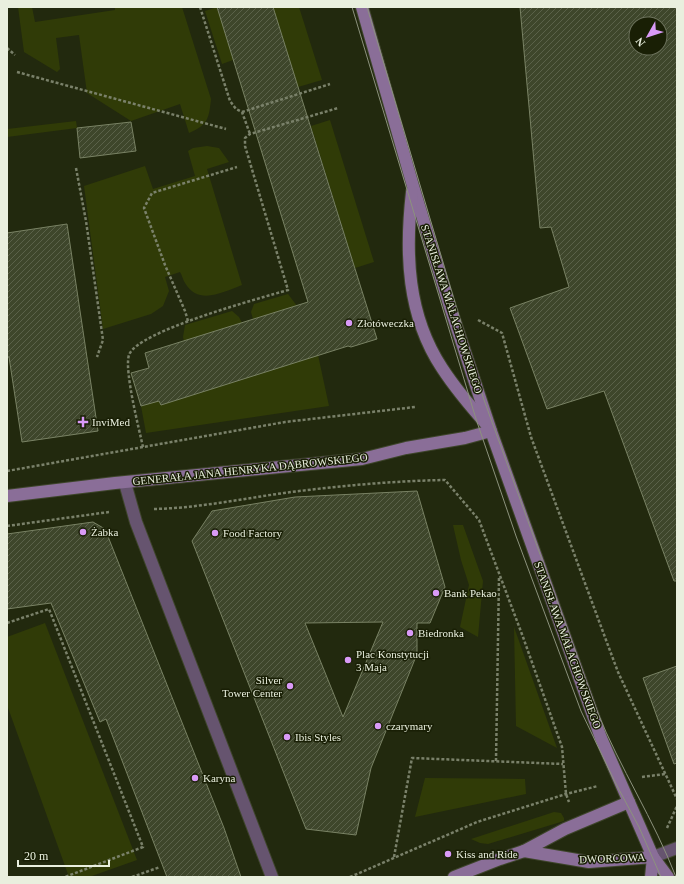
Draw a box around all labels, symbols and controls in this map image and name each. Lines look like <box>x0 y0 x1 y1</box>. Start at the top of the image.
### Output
north arrow <box>628 16 668 56</box>
text: N <box>633 35 647 49</box>
street label: STANISŁAWA MAŁACHOWSKIEGO <box>419 223 485 395</box>
place label: Złotóweczka <box>357 317 414 329</box>
marker: Złotóweczka <box>344 318 354 328</box>
marker: InviMed <box>77 416 89 428</box>
place label: InviMed <box>92 416 130 428</box>
street label: GENERAŁA JANA HENRYKA DĄBROWSKIEGO <box>132 451 368 487</box>
place label: Żabka <box>91 526 119 538</box>
marker: Żabka <box>78 527 88 537</box>
place label: Food Factory <box>223 527 282 539</box>
marker: Food Factory <box>210 528 220 538</box>
street label: STANISŁAWA MAŁACHOWSKIEGO <box>532 560 604 730</box>
place label: Bank Pekao <box>444 587 497 599</box>
marker: Bank Pekao <box>431 588 441 598</box>
place label: Biedronka <box>418 627 464 639</box>
marker: Biedronka <box>405 628 415 638</box>
place label: Plac Konstytucji 3 Maja <box>356 648 429 673</box>
marker: Plac Konstytucji 3 Maja <box>343 655 353 665</box>
place label: Silver Tower Center <box>222 674 282 699</box>
marker: Silver Tower Center <box>285 681 295 691</box>
place label: czarymary <box>386 720 433 732</box>
marker: czarymary <box>373 721 383 731</box>
place label: Ibis Styles <box>295 731 341 743</box>
marker: Ibis Styles <box>282 732 292 742</box>
place label: Karyna <box>203 772 235 784</box>
marker: Karyna <box>190 773 200 783</box>
scale bar <box>18 842 109 868</box>
place label: Kiss and Ride <box>456 848 518 860</box>
text: 20 m <box>24 849 49 863</box>
marker: Kiss and Ride <box>443 849 453 859</box>
street label: DWORCOWA <box>579 851 645 865</box>

